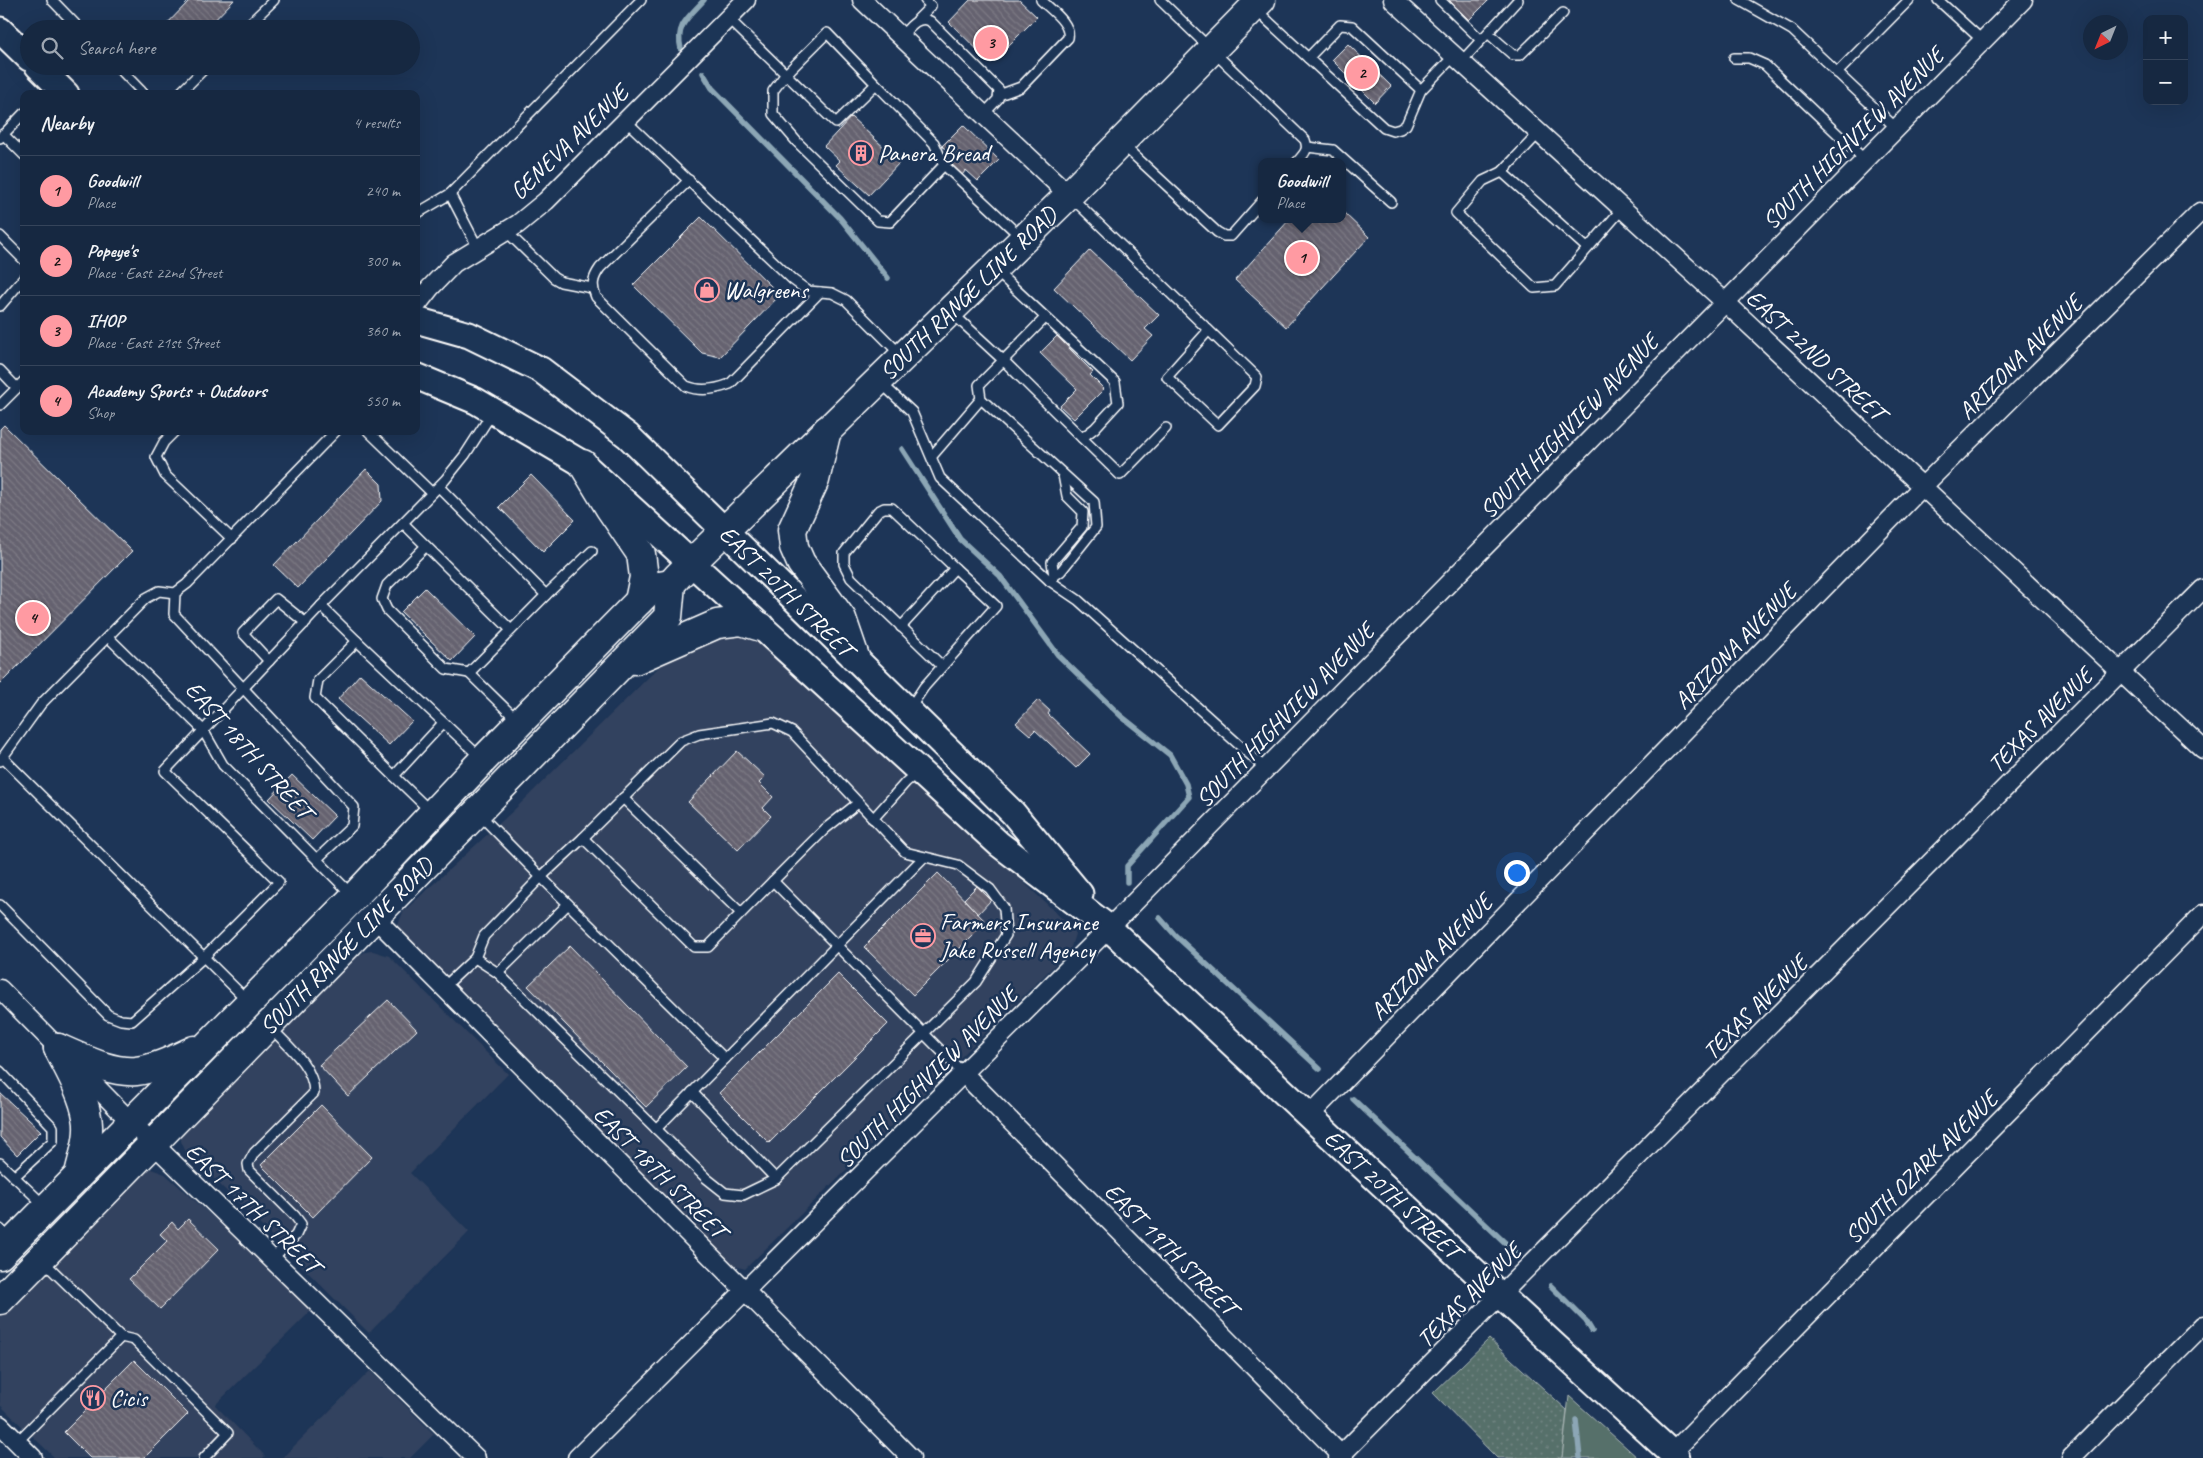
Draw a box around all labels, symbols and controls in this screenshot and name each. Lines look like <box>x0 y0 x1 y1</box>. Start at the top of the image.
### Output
north arrow <box>2083 15 2128 60</box>
map controls <box>2143 15 2188 105</box>
button: + <box>2143 15 2188 60</box>
search box <box>20 20 420 75</box>
pin: 3 <box>975 24 1007 62</box>
icon: search <box>38 34 66 62</box>
text: Search here <box>78 36 155 60</box>
street label: SOUTH HIGHVIEW AVENUE <box>1756 39 1952 235</box>
pin: 2 <box>1346 54 1378 92</box>
button: − <box>2143 60 2188 105</box>
street label: GENEVA AVENUE <box>503 76 637 206</box>
text: Nearby <box>40 110 93 136</box>
text: 4 results <box>353 113 400 133</box>
place label: Panera Bread <box>878 138 993 168</box>
building icon: Panera Bread <box>848 140 874 166</box>
popup <box>1258 158 1346 223</box>
text: Goodwill <box>87 169 138 193</box>
text: Goodwill <box>1276 169 1328 193</box>
text: 1 <box>52 181 60 201</box>
text: 240 m <box>366 181 400 201</box>
text: Place <box>87 193 115 213</box>
text: Place <box>1276 193 1305 213</box>
street label: SOUTH RANGE LINE ROAD <box>873 199 1065 387</box>
text: Popeye's <box>87 239 137 263</box>
pin: 1 <box>1286 239 1318 277</box>
text: 2 <box>52 251 60 271</box>
text: 300 m <box>366 251 400 271</box>
text: Place · East 22nd Street <box>87 263 222 283</box>
place label: Walgreens <box>724 275 809 305</box>
shop icon: Walgreens <box>694 277 720 303</box>
street label: EAST 22ND STREET <box>1740 283 1896 431</box>
street label: ARIZONA AVENUE <box>1951 286 2091 426</box>
text: IHOP <box>87 309 124 333</box>
text: 3 <box>52 321 60 341</box>
text: 360 m <box>366 321 400 341</box>
street label: SOUTH HIGHVIEW AVENUE <box>1473 325 1667 525</box>
text: Place · East 21st Street <box>87 333 219 353</box>
text: Academy Sports + Outdoors <box>87 379 267 403</box>
text: 4 <box>52 391 60 411</box>
text: 550 m <box>366 391 400 411</box>
text: Shop <box>87 403 114 423</box>
street label: EAST 20TH STREET <box>713 519 864 668</box>
street label: ARIZONA AVENUE <box>1667 575 1805 715</box>
pin: 4 <box>17 599 49 637</box>
street label: SOUTH HIGHVIEW AVENUE <box>1189 614 1383 814</box>
street label: TEXAS AVENUE <box>1981 659 2101 779</box>
street label: EAST 18TH STREET <box>179 675 323 830</box>
street label: SOUTH RANGE LINE ROAD <box>253 850 441 1041</box>
your location <box>1504 860 1530 886</box>
street label: ARIZONA AVENUE <box>1363 886 1501 1026</box>
place label: Farmers Insurance Jake Russell Agency <box>939 907 1100 965</box>
office icon: Farmers Insurance Jake Russell Agency <box>910 923 936 949</box>
street label: TEXAS AVENUE <box>1696 946 1816 1066</box>
street label: SOUTH HIGHVIEW AVENUE <box>830 978 1026 1174</box>
street label: SOUTH OZARK AVENUE <box>1838 1082 2006 1250</box>
street label: EAST 18TH STREET <box>587 1099 737 1249</box>
street label: EAST 20TH STREET <box>1318 1123 1471 1270</box>
street label: EAST 17TH STREET <box>179 1136 331 1284</box>
street label: EAST 19TH STREET <box>1098 1176 1248 1326</box>
street label: TEXAS AVENUE <box>1410 1234 1530 1354</box>
place label: Cicis <box>110 1383 149 1413</box>
restaurant icon: Cicis <box>80 1385 106 1411</box>

